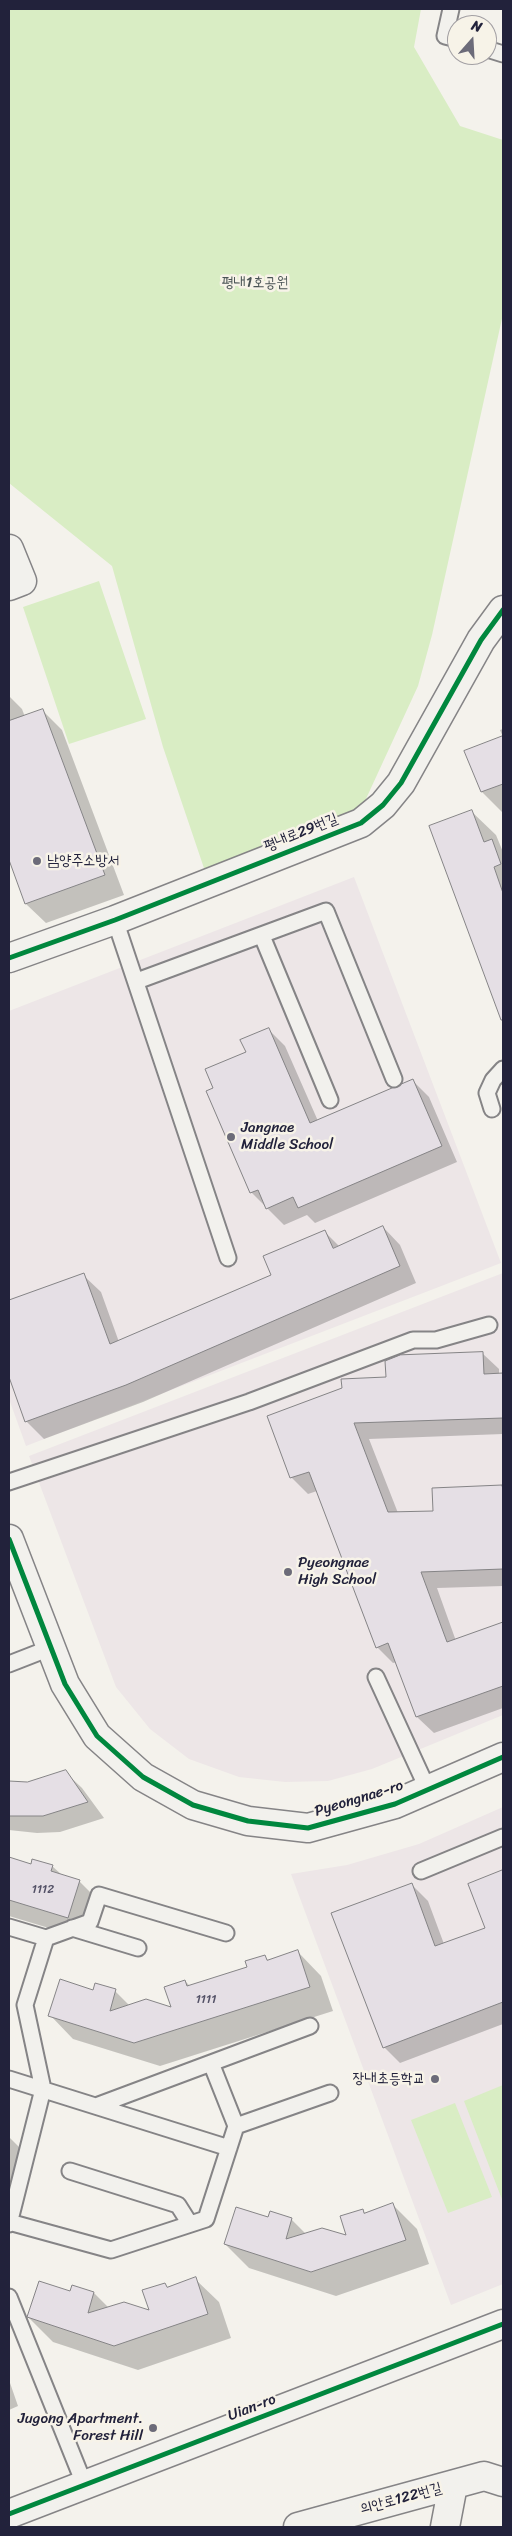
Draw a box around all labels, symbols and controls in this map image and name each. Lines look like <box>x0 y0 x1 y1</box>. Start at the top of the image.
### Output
text: N <box>468 13 485 40</box>
north arrow <box>447 15 497 65</box>
park label: 평내1호공원 <box>222 274 288 292</box>
street label: 평내로29번길 <box>261 810 341 856</box>
place label: 남양주소방서 <box>47 852 119 870</box>
marker: 남양주소방서 <box>31 855 43 867</box>
place label: Jangnae Middle School <box>241 1119 333 1154</box>
marker: Jangnae Middle School <box>225 1131 237 1143</box>
place label: Pyeongnae High School <box>298 1554 376 1589</box>
marker: Pyeongnae High School <box>282 1566 294 1578</box>
street label: Pyeongnae-ro <box>312 1777 406 1821</box>
house number: 1112 <box>32 1883 54 1897</box>
house number: 1111 <box>196 1993 216 2007</box>
place label: 장내초등학교 <box>353 2070 425 2088</box>
marker: 장내초등학교 <box>429 2073 441 2085</box>
street label: Uian-ro <box>225 2391 279 2425</box>
place label: Jugong Apartment. Forest Hill <box>18 2410 143 2445</box>
marker: Jugong Apartment. Forest Hill <box>147 2422 159 2434</box>
street label: 의안로122번길 <box>358 2479 444 2519</box>

